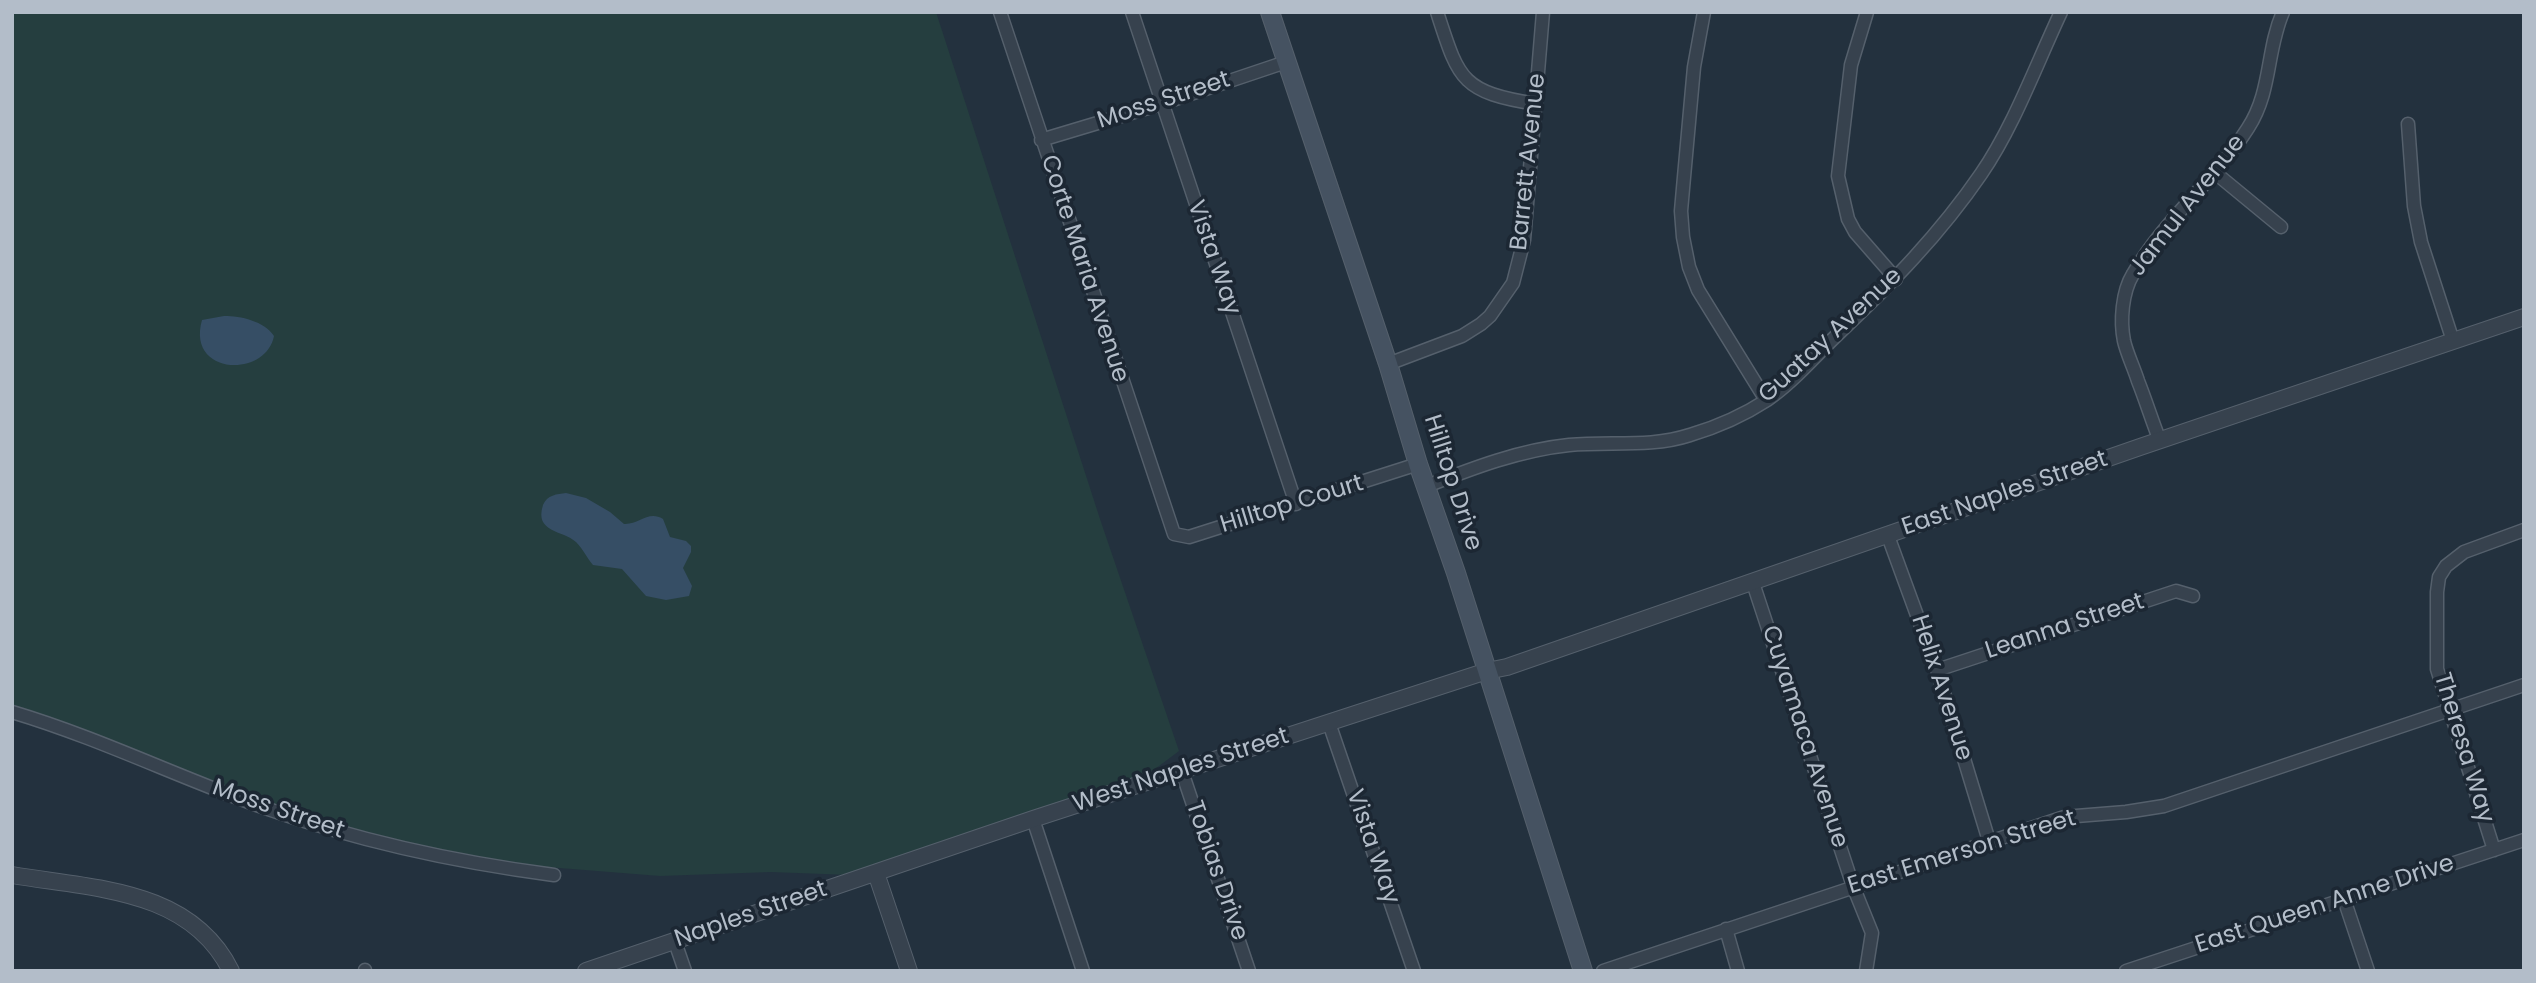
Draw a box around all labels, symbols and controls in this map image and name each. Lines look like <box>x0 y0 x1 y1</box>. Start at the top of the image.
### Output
street label: Moss Street <box>1094 66 1234 136</box>
street label: Barrett Avenue <box>1505 72 1553 252</box>
street label: Jamul Avenue <box>2124 130 2252 282</box>
street label: Corte Maria Avenue <box>1034 152 1134 386</box>
street label: Vista Way <box>1180 197 1246 319</box>
street label: Guatay Avenue <box>1753 262 1909 410</box>
street label: Hilltop Drive <box>1416 411 1488 555</box>
street label: East Naples Street <box>1898 445 2112 543</box>
street label: Hilltop Court <box>1217 470 1367 540</box>
street label: Leanna Street <box>1982 588 2148 666</box>
street label: Helix Avenue <box>1904 612 1978 764</box>
street label: Cuyamaca Avenue <box>1754 622 1854 852</box>
street label: Theresa Way <box>2427 669 2499 827</box>
street label: West Naples Street <box>1069 722 1293 820</box>
street label: Moss Street <box>208 774 348 846</box>
street label: Vista Way <box>1339 786 1405 908</box>
street label: Tobias Drive <box>1179 797 1253 945</box>
street label: East Emerson Street <box>1844 805 2080 901</box>
street label: East Queen Anne Drive <box>2192 850 2458 960</box>
street label: Naples Street <box>671 875 831 955</box>

